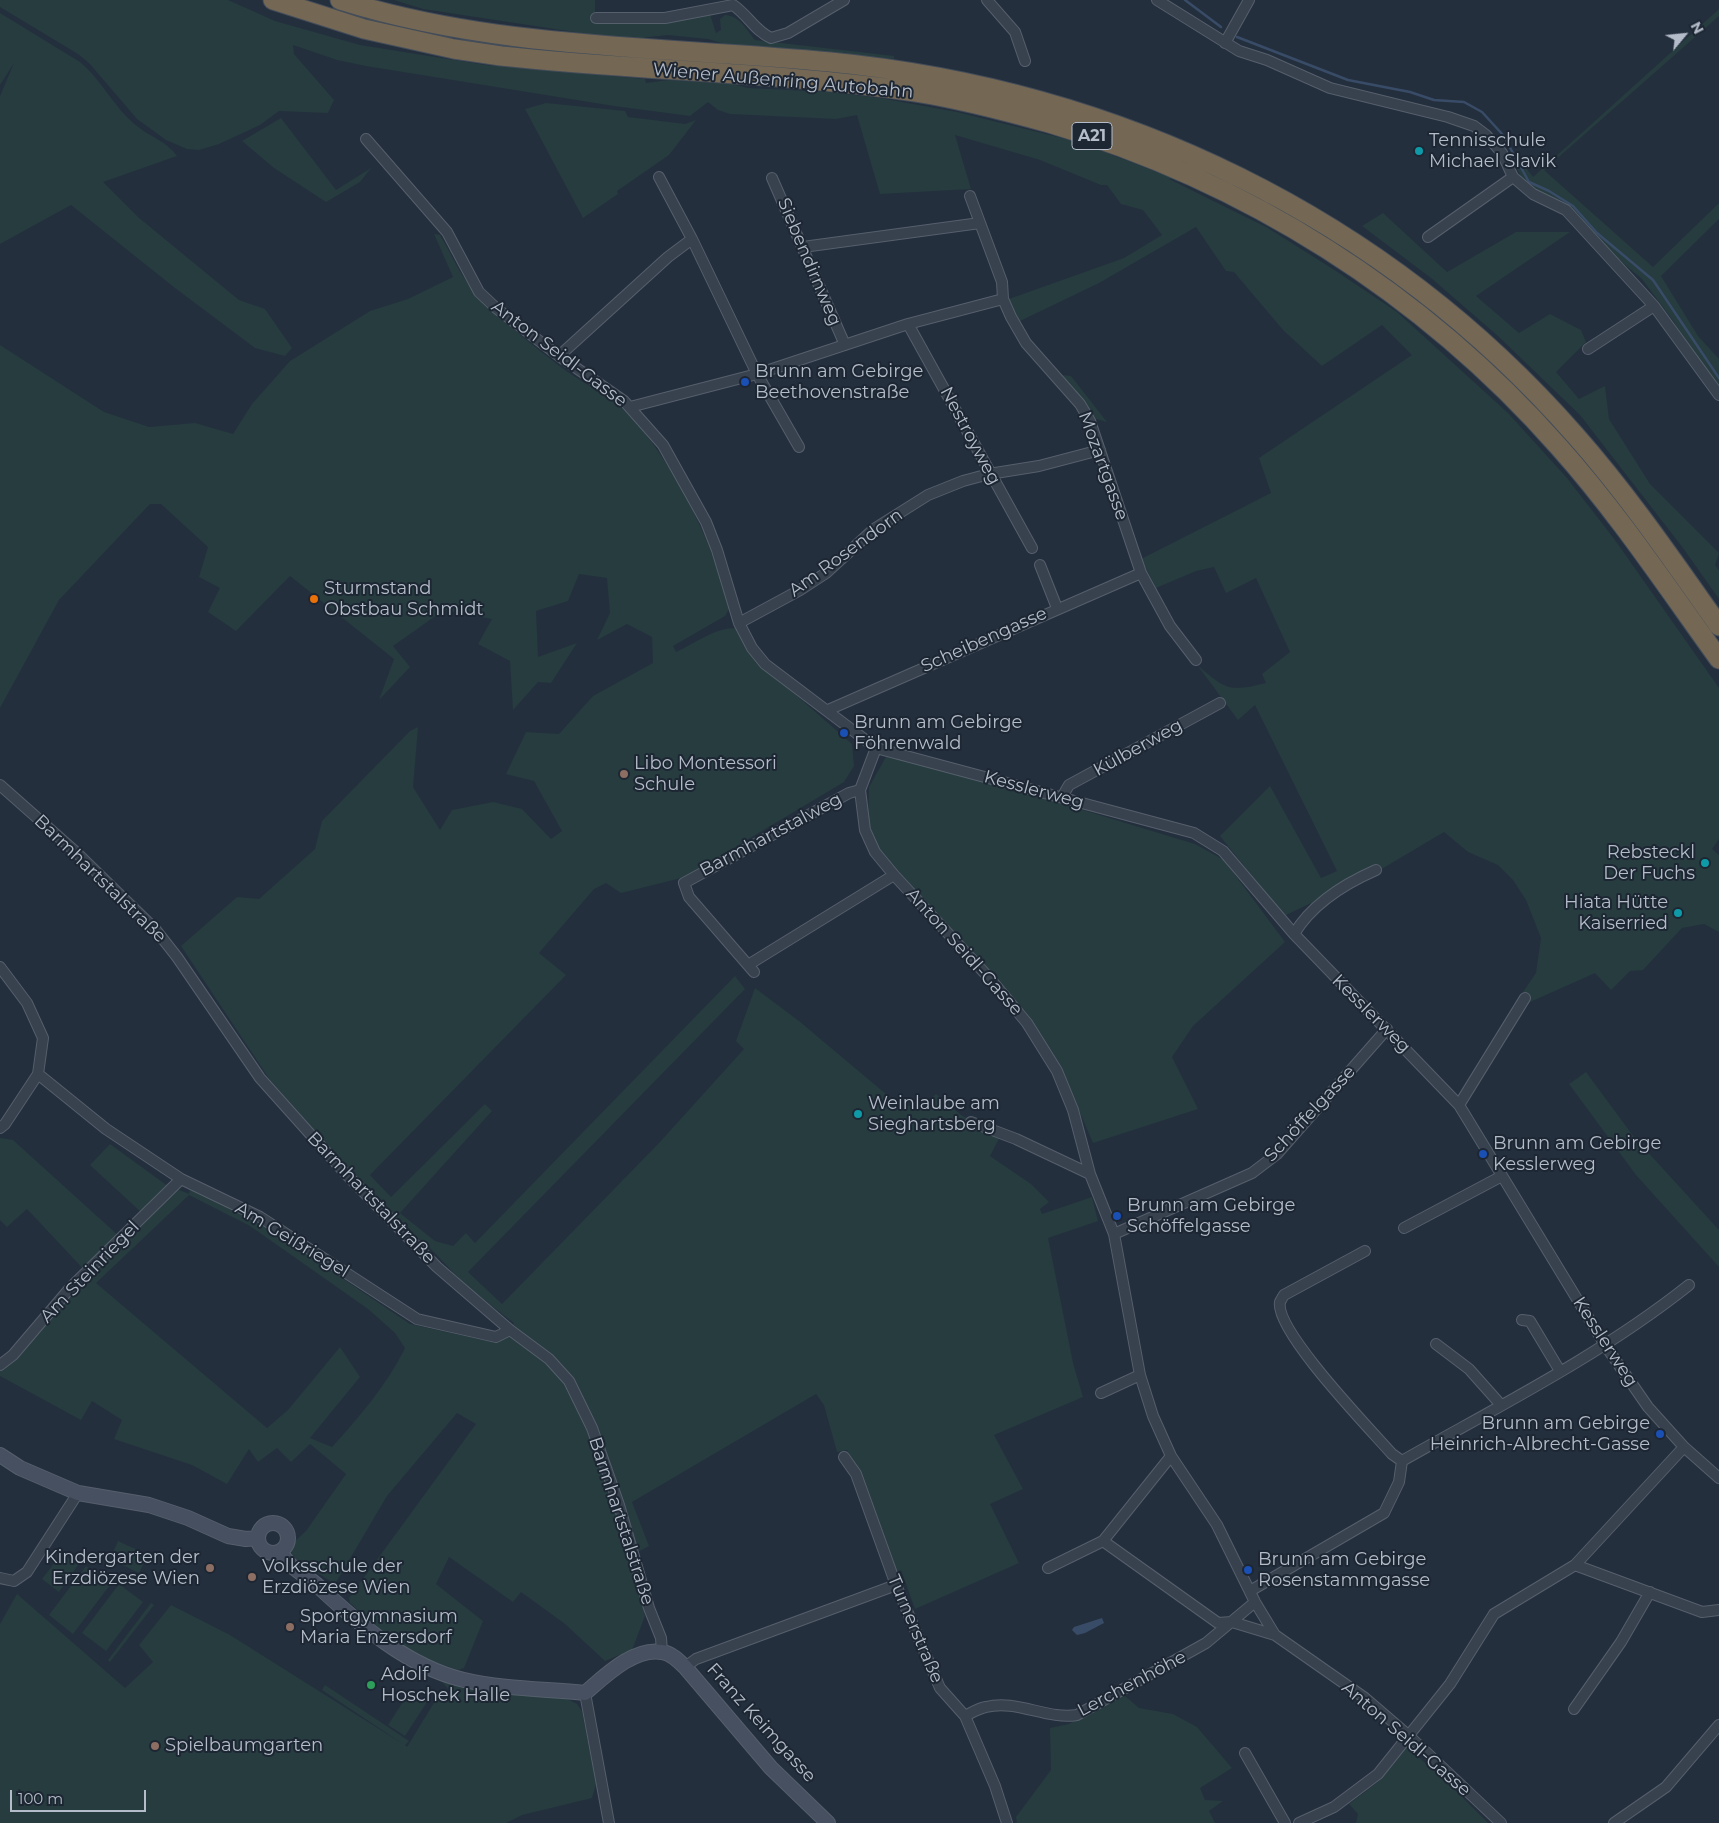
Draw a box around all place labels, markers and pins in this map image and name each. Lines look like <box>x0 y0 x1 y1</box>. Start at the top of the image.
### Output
place label: Tennisschule Michael Slavik <box>1429 130 1556 172</box>
marker: Tennisschule Michael Slavik <box>1413 145 1425 157</box>
place label: Brunn am Gebirge Beethovenstraße <box>755 361 923 404</box>
marker: Brunn am Gebirge Beethovenstraße <box>739 376 751 388</box>
place label: Sturmstand Obstbau Schmidt <box>324 578 484 620</box>
marker: Sturmstand Obstbau Schmidt <box>308 593 320 605</box>
place label: Brunn am Gebirge Föhrenwald <box>854 712 1022 754</box>
marker: Brunn am Gebirge Föhrenwald <box>838 727 850 739</box>
place label: Libo Montessori Schule <box>634 753 777 796</box>
marker: Libo Montessori Schule <box>618 768 630 780</box>
place label: Rebsteckl Der Fuchs <box>1603 842 1695 884</box>
marker: Rebsteckl Der Fuchs <box>1699 857 1711 869</box>
place label: Hiata Hütte Kaiserried <box>1564 892 1668 934</box>
marker: Hiata Hütte Kaiserried <box>1672 907 1684 919</box>
place label: Weinlaube am Sieghartsberg <box>868 1093 1000 1136</box>
marker: Weinlaube am Sieghartsberg <box>852 1108 864 1120</box>
place label: Brunn am Gebirge Kesslerweg <box>1493 1133 1661 1176</box>
marker: Brunn am Gebirge Kesslerweg <box>1477 1148 1489 1160</box>
place label: Brunn am Gebirge Schöffelgasse <box>1127 1195 1295 1238</box>
marker: Brunn am Gebirge Schöffelgasse <box>1111 1210 1123 1222</box>
place label: Brunn am Gebirge Heinrich-Albrecht-Gasse <box>1430 1413 1650 1456</box>
marker: Brunn am Gebirge Heinrich-Albrecht-Gasse <box>1654 1428 1666 1440</box>
place label: Kindergarten der Erzdiözese Wien <box>45 1547 200 1590</box>
place label: Brunn am Gebirge Rosenstammgasse <box>1258 1549 1430 1592</box>
place label: Volksschule der Erzdiözese Wien <box>262 1556 410 1598</box>
marker: Kindergarten der Erzdiözese Wien <box>204 1562 216 1574</box>
marker: Brunn am Gebirge Rosenstammgasse <box>1242 1564 1254 1576</box>
marker: Volksschule der Erzdiözese Wien <box>246 1571 258 1583</box>
place label: Sportgymnasium Maria Enzersdorf <box>300 1606 458 1648</box>
marker: Sportgymnasium Maria Enzersdorf <box>284 1621 296 1633</box>
place label: Adolf Hoschek Halle <box>381 1664 510 1706</box>
marker: Adolf Hoschek Halle <box>365 1679 377 1691</box>
place label: Spielbaumgarten <box>165 1735 323 1757</box>
marker: Spielbaumgarten <box>149 1740 161 1752</box>

